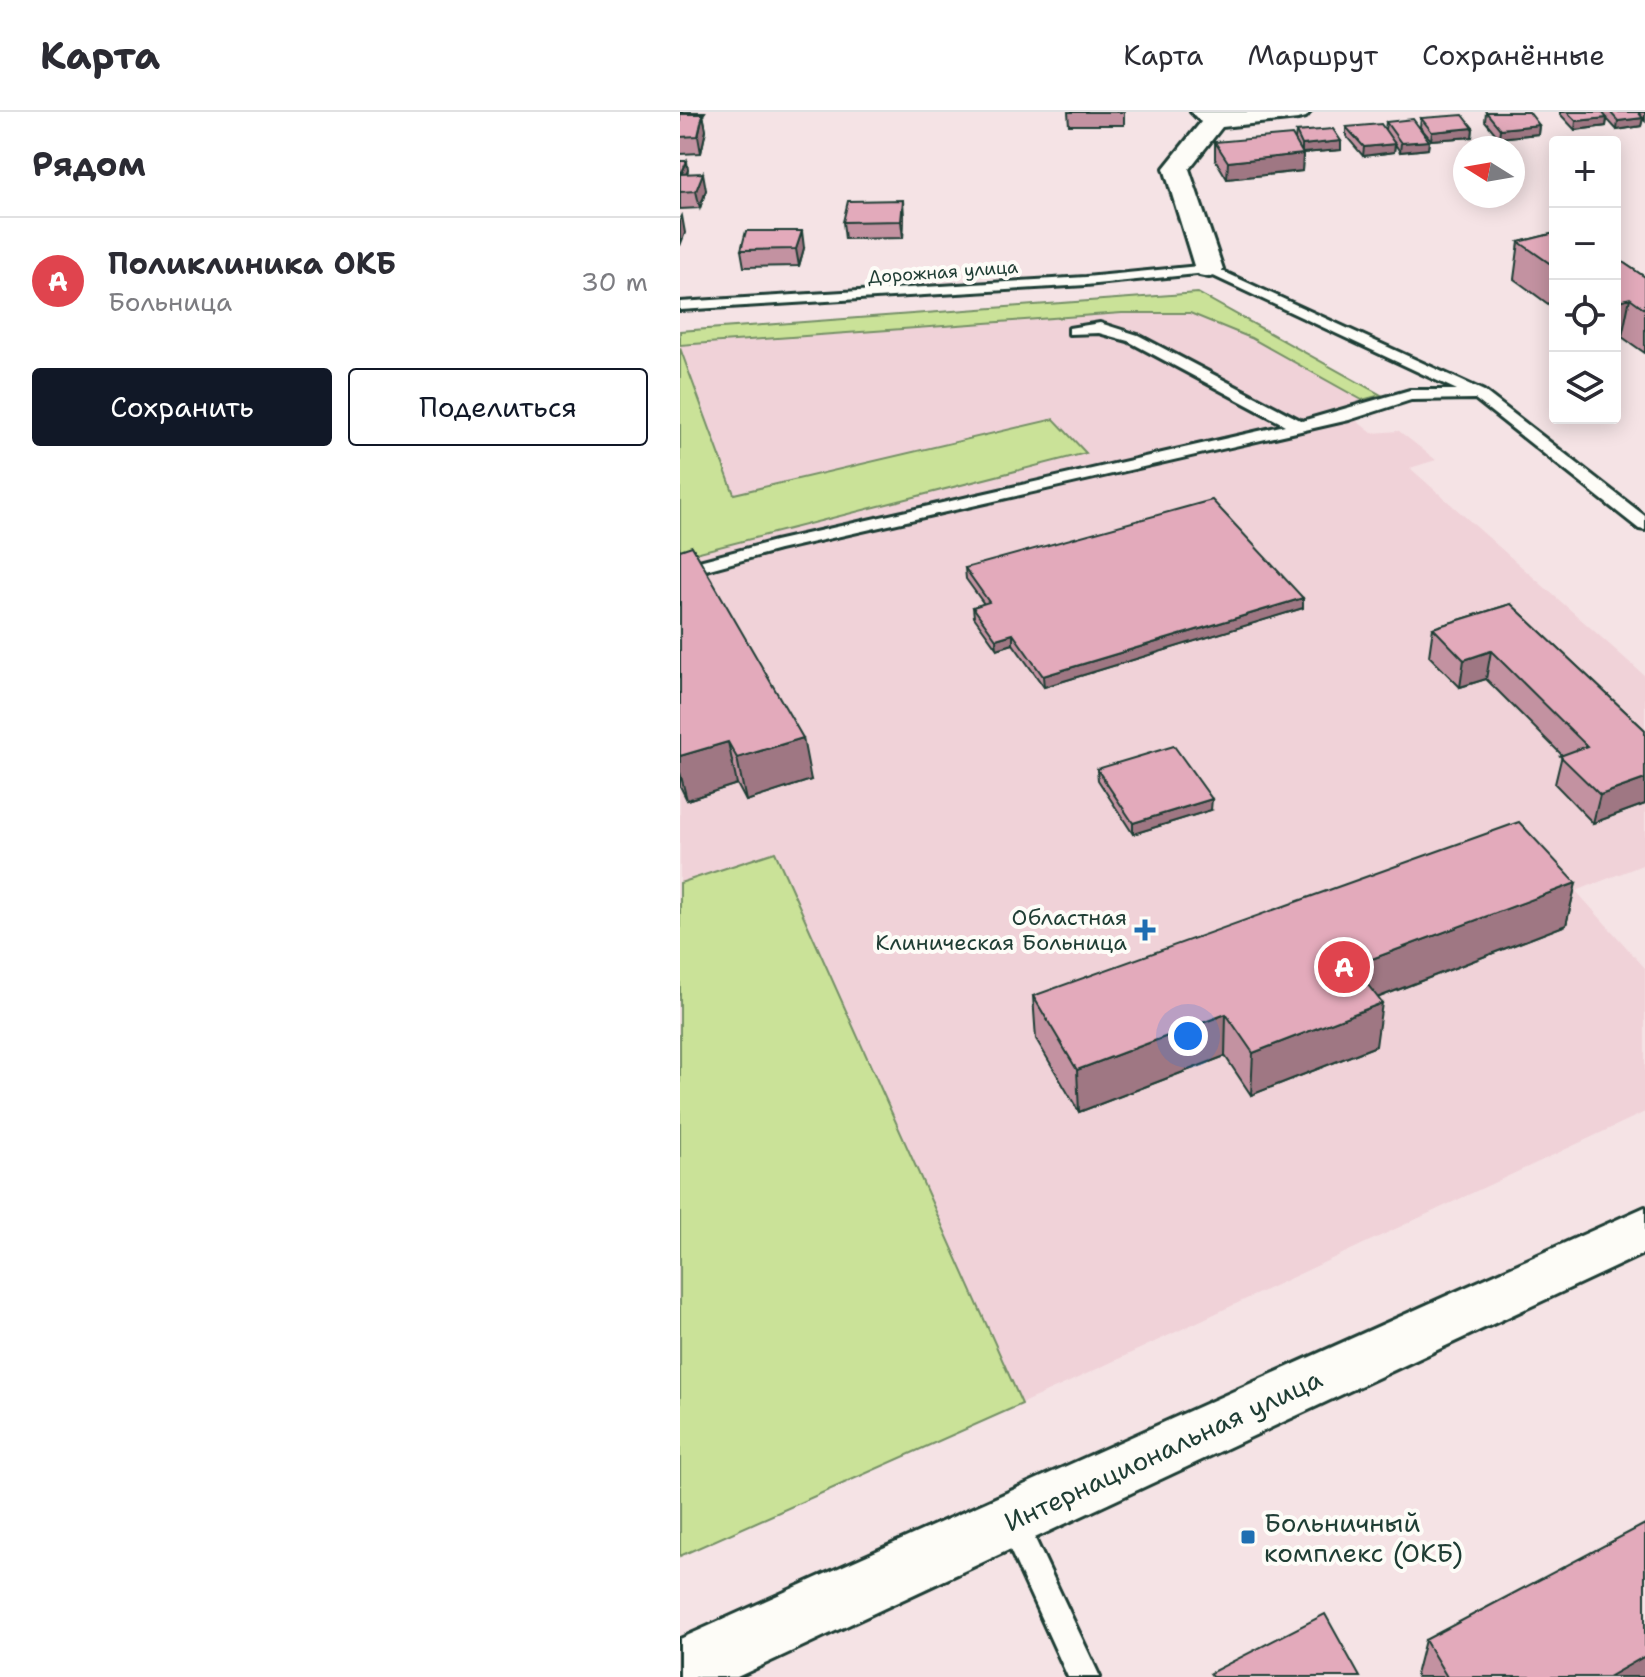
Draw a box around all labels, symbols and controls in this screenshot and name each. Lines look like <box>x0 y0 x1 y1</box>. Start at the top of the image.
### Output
text: Карта <box>40 30 160 81</box>
text: Карта <box>1123 36 1203 74</box>
text: Маршрут <box>1247 36 1378 74</box>
text: Сохранённые <box>1422 36 1605 74</box>
north arrow <box>1453 136 1525 208</box>
map controls <box>1549 136 1621 424</box>
button: + <box>1549 136 1621 208</box>
text: Рядом <box>32 141 146 187</box>
button: − <box>1549 208 1621 280</box>
text: Поликлиника ОКБ <box>108 243 396 284</box>
street label: Дорожная улица <box>867 255 1019 289</box>
text: A <box>48 264 68 299</box>
text: 30 m <box>581 264 648 299</box>
button: locate <box>1549 280 1621 352</box>
text: Больница <box>108 284 232 319</box>
button: layers <box>1549 352 1621 424</box>
button: Сохранить <box>32 368 332 446</box>
button: Поделиться <box>348 368 648 446</box>
place label: Областная Клиническая Больница <box>875 903 1127 957</box>
marker: Областная Клиническая Больница <box>1134 919 1156 941</box>
pin: A <box>1318 937 1370 997</box>
your location <box>1168 1016 1208 1056</box>
street label: Интернациональная улица <box>998 1361 1328 1539</box>
place label: Больничный комплекс (ОКБ) <box>1264 1505 1463 1570</box>
marker: Больничный комплекс (ОКБ) <box>1239 1528 1257 1546</box>

